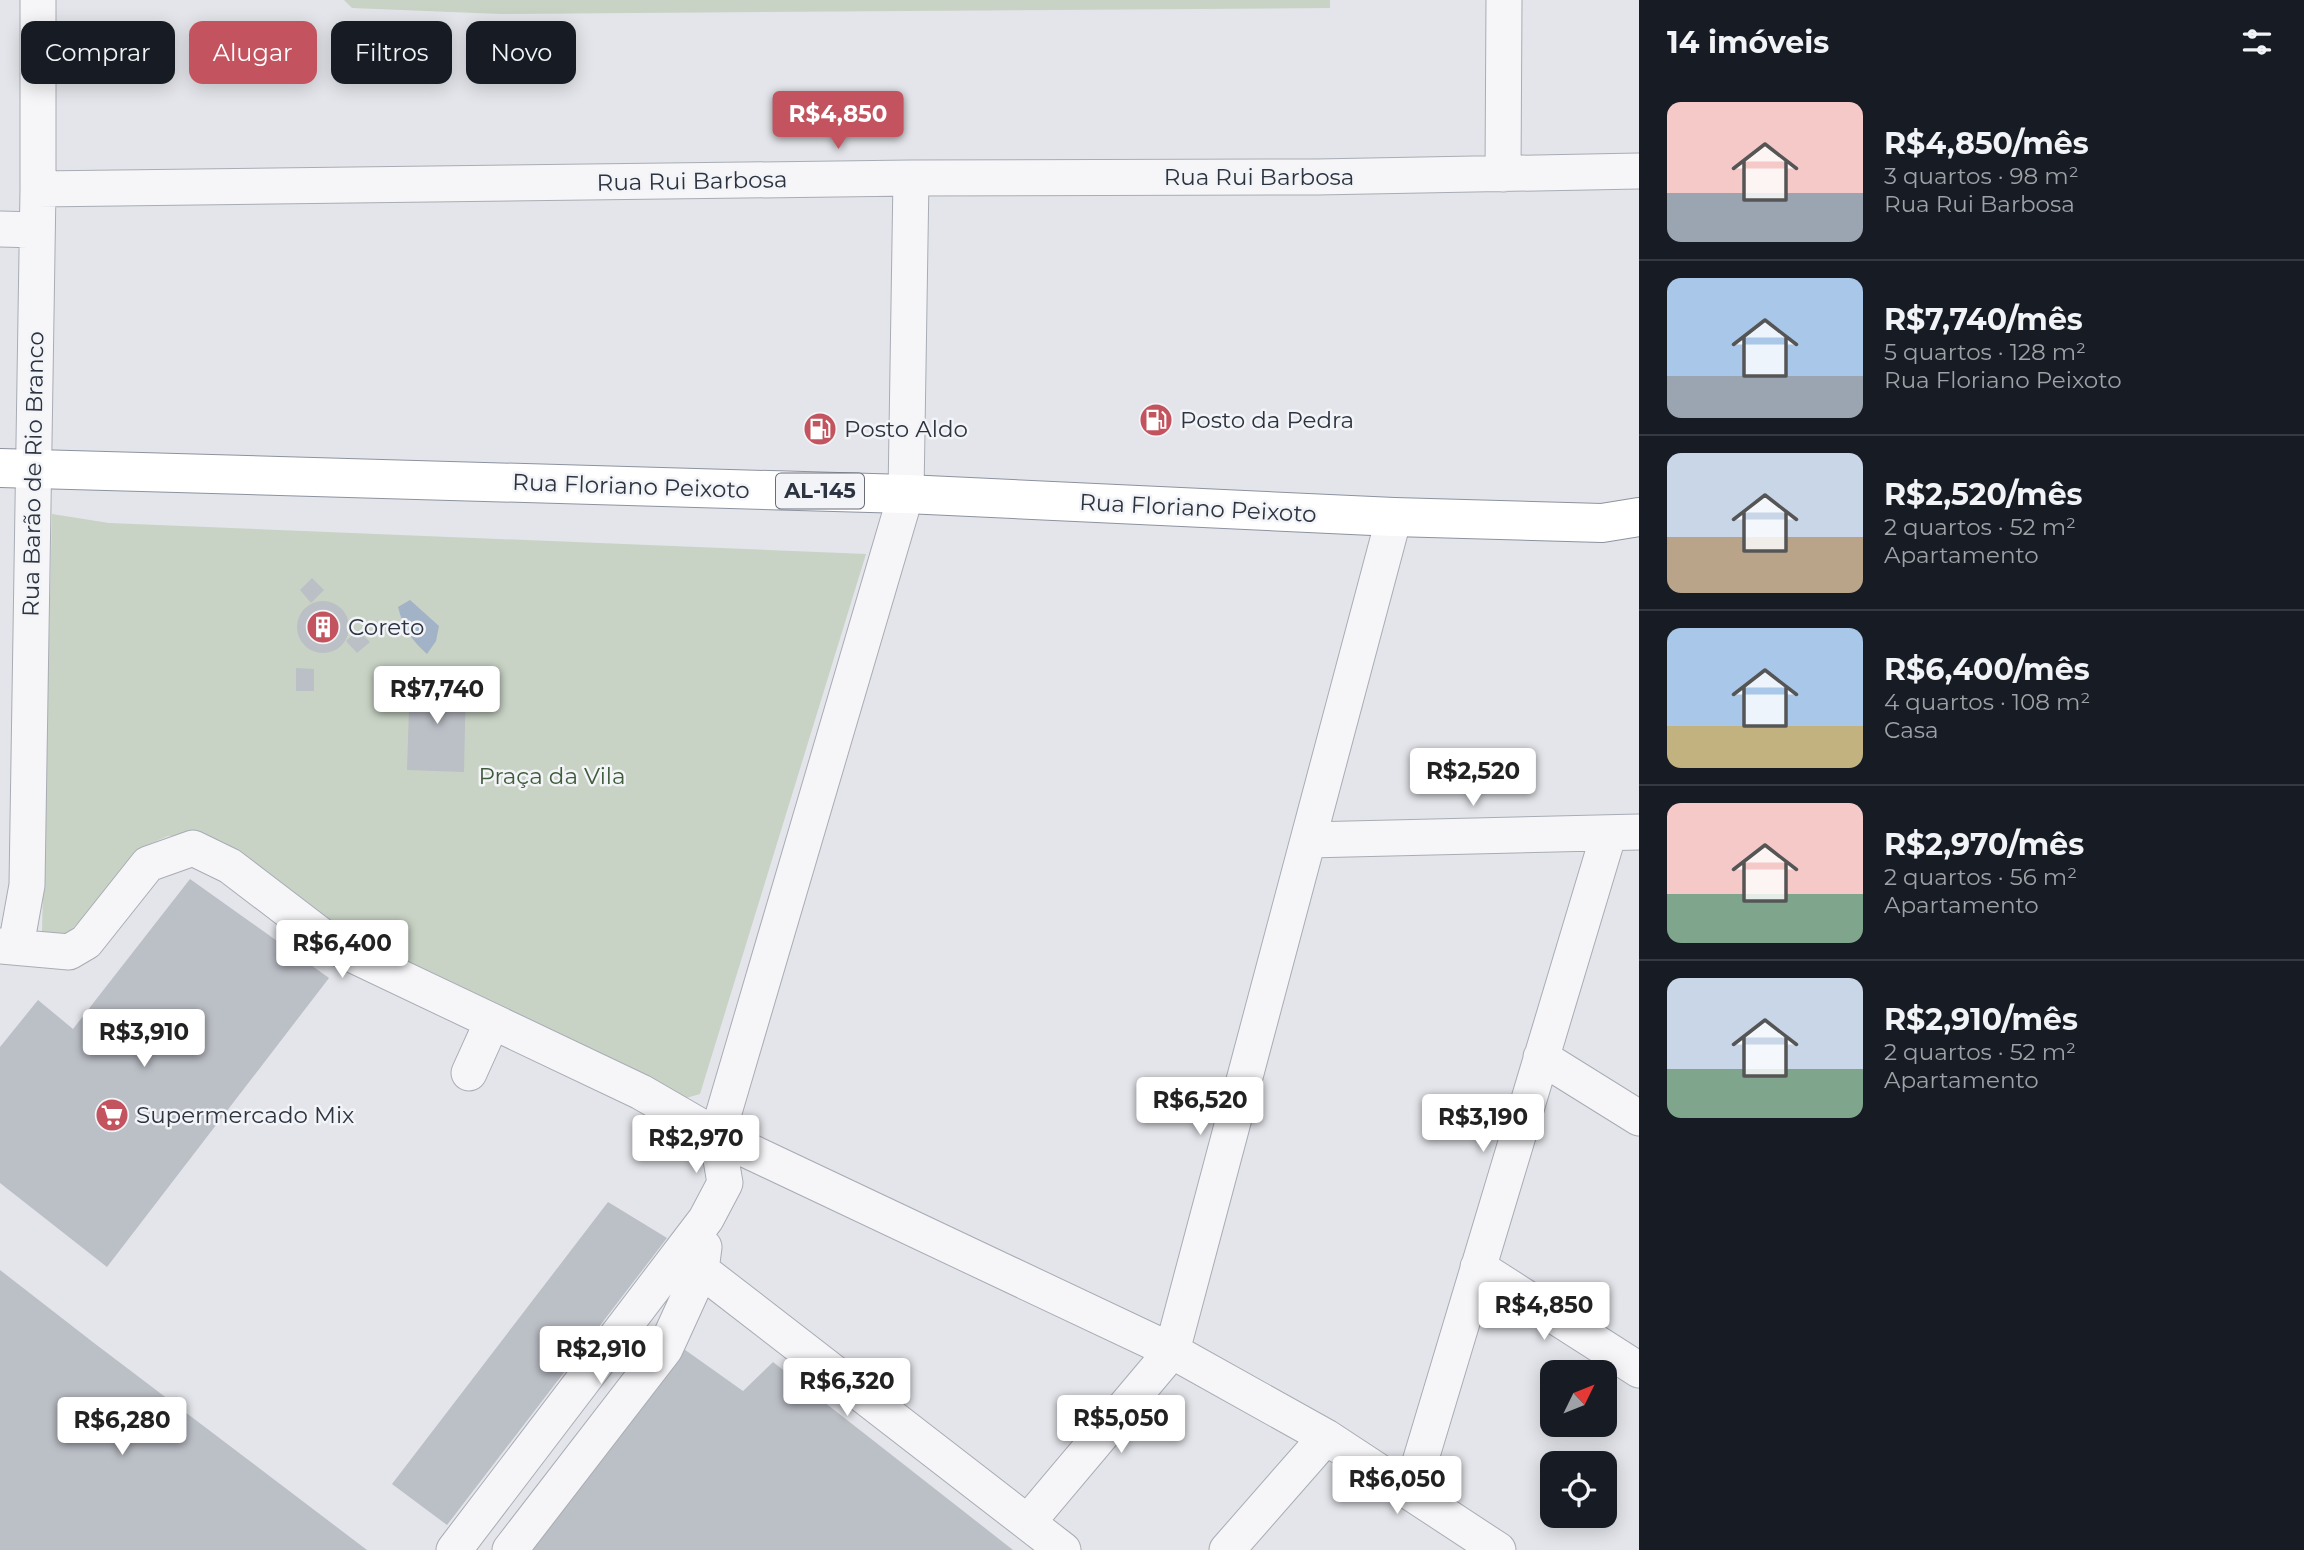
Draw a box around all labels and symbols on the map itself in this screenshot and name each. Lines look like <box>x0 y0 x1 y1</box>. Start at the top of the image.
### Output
pin: R$4,850 <box>773 92 903 151</box>
street label: Rua Rui Barbosa <box>1164 163 1354 191</box>
street label: Rua Rui Barbosa <box>596 165 788 197</box>
street label: Rua Barão de Rio Branco <box>17 331 49 617</box>
fuel station icon: Posto da Pedra <box>1137 401 1175 439</box>
place label: Posto da Pedra <box>1180 406 1354 434</box>
fuel station icon: Posto Aldo <box>801 410 839 448</box>
place label: Posto Aldo <box>844 415 968 443</box>
street label: Rua Floriano Peixoto <box>512 468 750 504</box>
road number: AL-145 <box>776 474 864 508</box>
street label: Rua Floriano Peixoto <box>1079 488 1317 528</box>
building icon: Coreto <box>304 608 342 646</box>
place label: Coreto <box>348 613 424 641</box>
pin: R$7,740 <box>372 666 502 726</box>
pin: R$2,520 <box>1408 748 1538 808</box>
park label: Praça da Vila <box>478 762 626 790</box>
pin: R$6,400 <box>277 920 407 980</box>
pin: R$3,910 <box>79 1010 209 1069</box>
pin: R$6,520 <box>1135 1078 1265 1137</box>
pin: R$3,190 <box>1418 1094 1548 1154</box>
supermarket icon: Supermercado Mix <box>93 1096 131 1134</box>
place label: Supermercado Mix <box>136 1101 354 1129</box>
pin: R$2,970 <box>631 1116 761 1175</box>
pin: R$4,850 <box>1479 1282 1609 1342</box>
pin: R$2,910 <box>536 1326 666 1386</box>
pin: R$6,320 <box>782 1358 912 1418</box>
north arrow <box>1540 1360 1617 1437</box>
pin: R$5,050 <box>1056 1396 1186 1455</box>
pin: R$6,280 <box>57 1398 187 1457</box>
pin: R$6,050 <box>1332 1456 1462 1516</box>

